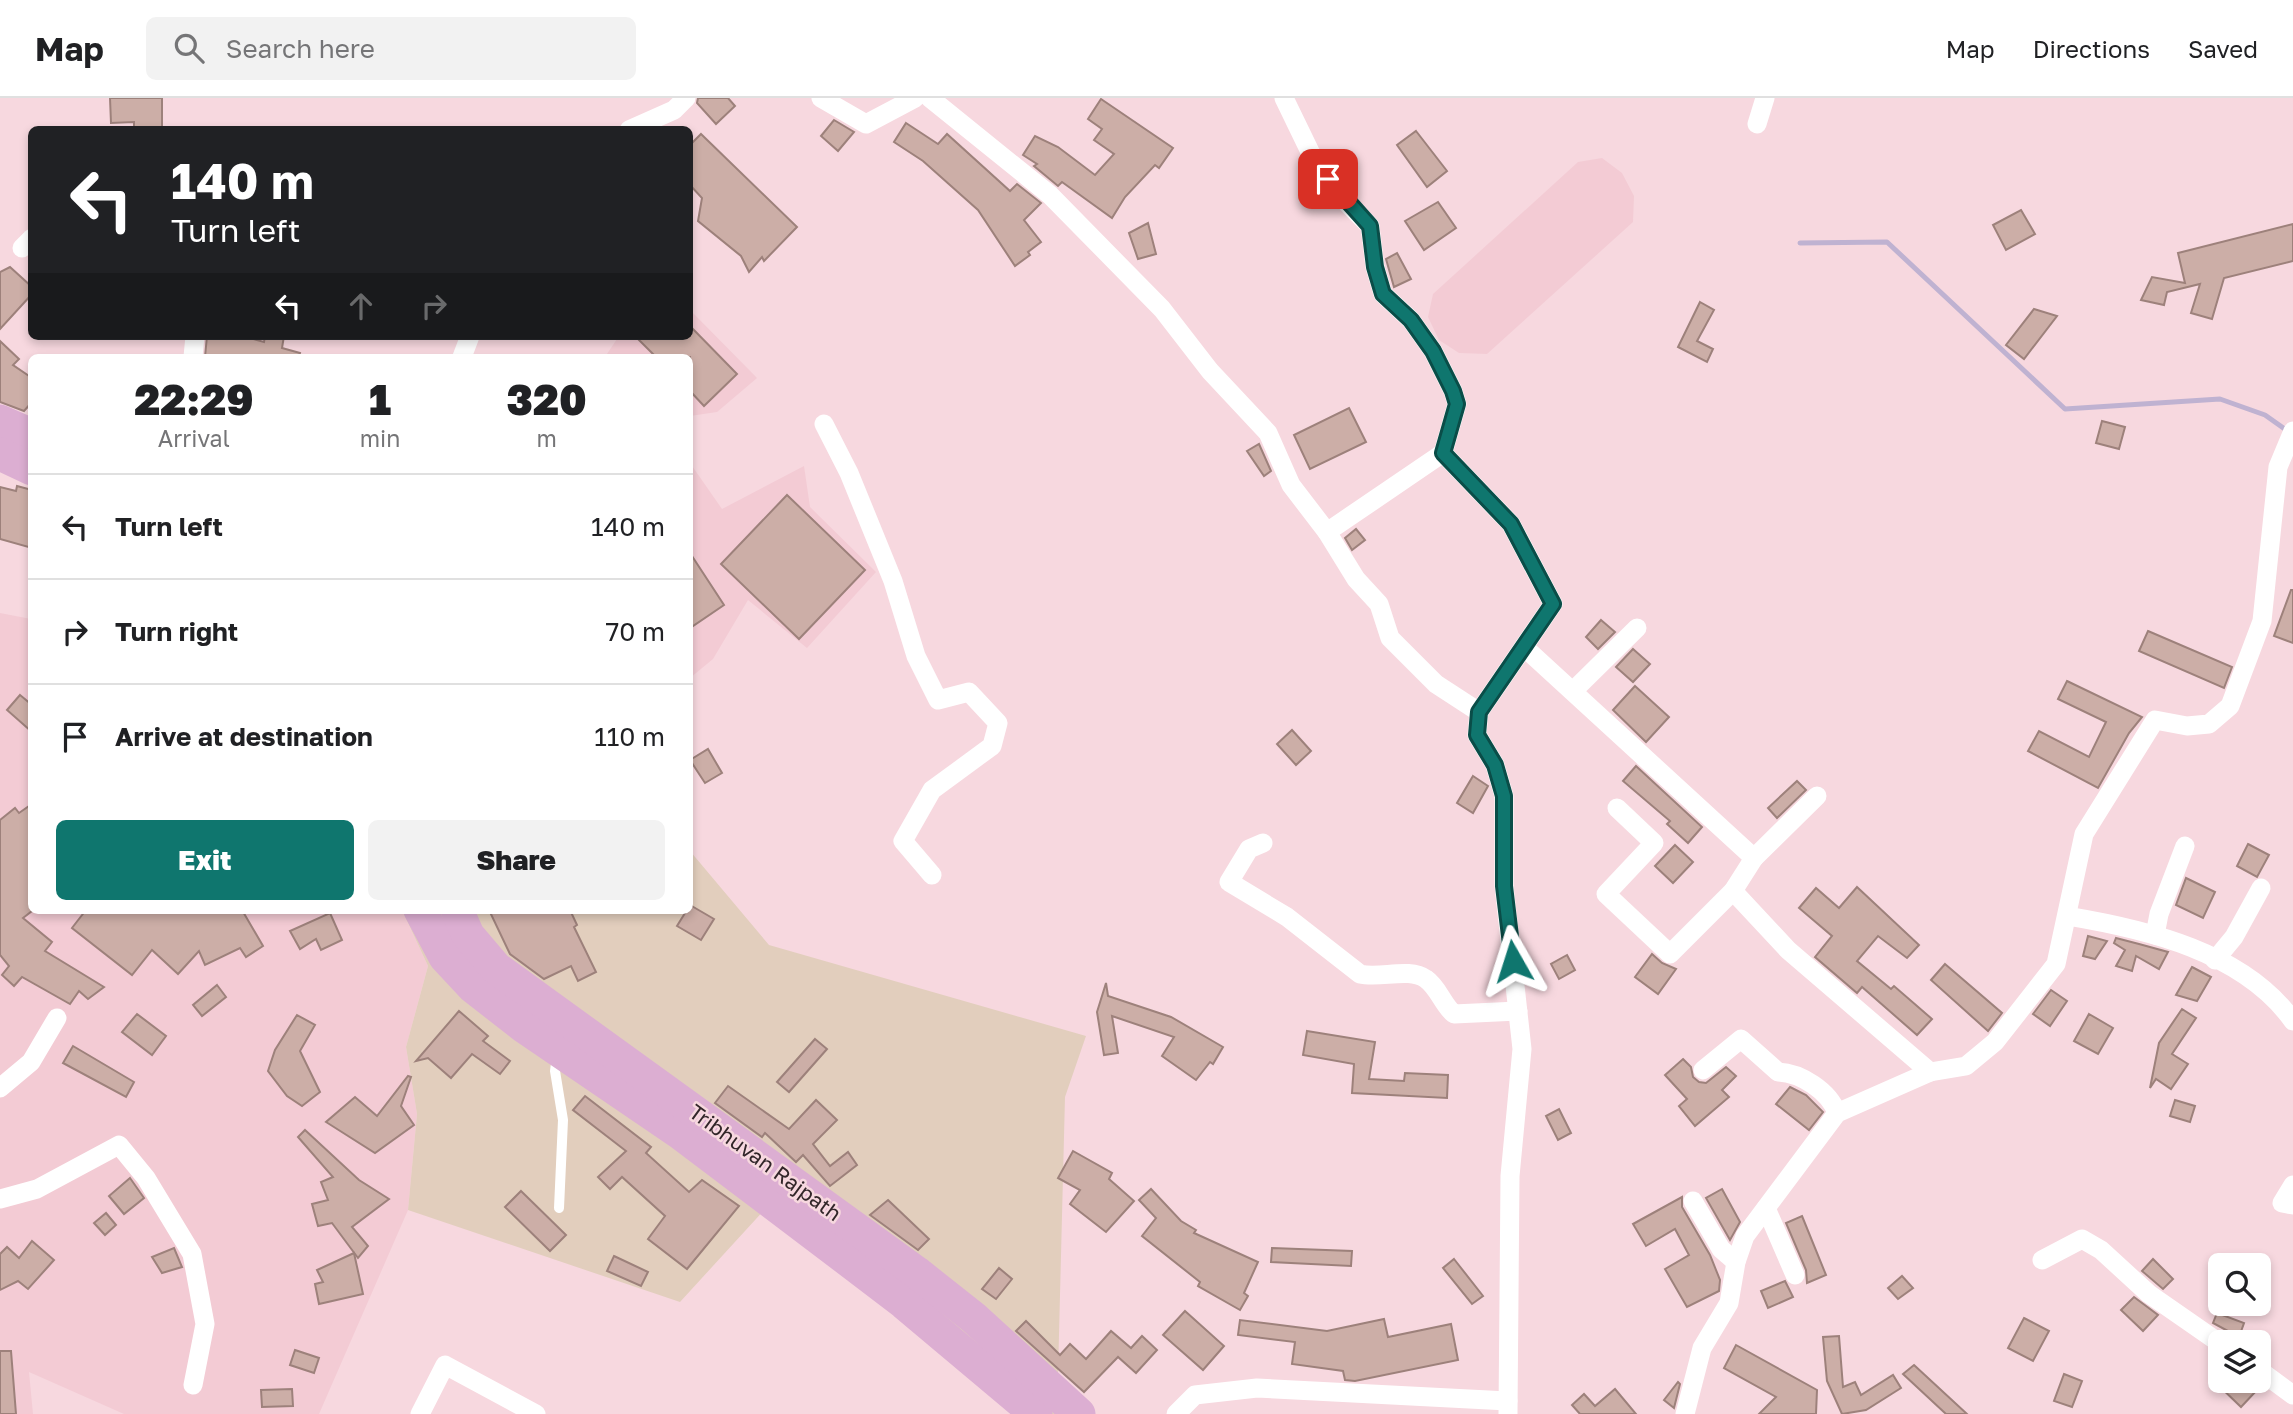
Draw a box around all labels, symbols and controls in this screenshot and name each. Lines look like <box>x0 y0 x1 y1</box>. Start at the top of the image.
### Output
search box <box>146 17 636 80</box>
text: Map <box>35 29 104 68</box>
icon: search <box>170 29 208 67</box>
text: Search here <box>226 33 375 64</box>
text: Map <box>1946 34 1995 63</box>
text: Directions <box>2033 34 2150 63</box>
text: Saved <box>2188 34 2258 63</box>
pin <box>1298 149 1358 209</box>
text: 140 m <box>171 151 314 210</box>
icon: left <box>56 154 147 245</box>
icon: arrive <box>1309 160 1347 198</box>
text: Turn left <box>171 211 300 249</box>
icon: left <box>269 287 307 325</box>
icon: ahead <box>342 287 380 325</box>
icon: right <box>415 287 453 325</box>
text: 22:29 <box>134 374 253 424</box>
text: 1 <box>369 374 391 424</box>
text: 320 <box>507 374 587 424</box>
text: Arrival <box>158 424 230 452</box>
text: min <box>360 424 400 452</box>
text: m <box>537 424 557 452</box>
icon: left <box>56 508 94 546</box>
text: Turn left <box>115 511 223 542</box>
text: 140 m <box>591 511 665 542</box>
icon: right <box>56 613 94 651</box>
text: Turn right <box>115 616 238 647</box>
text: 70 m <box>606 616 665 647</box>
icon: arrive <box>56 718 94 756</box>
text: Arrive at destination <box>115 721 373 752</box>
text: 110 m <box>594 721 665 752</box>
button: Exit <box>56 820 354 900</box>
button: Share <box>368 820 665 900</box>
position arrow <box>1476 924 1550 998</box>
street label: Tribhuvan Rajpath <box>684 1098 847 1226</box>
map controls <box>2208 1253 2271 1393</box>
button: search <box>2208 1253 2271 1316</box>
button: layers <box>2208 1330 2271 1393</box>

